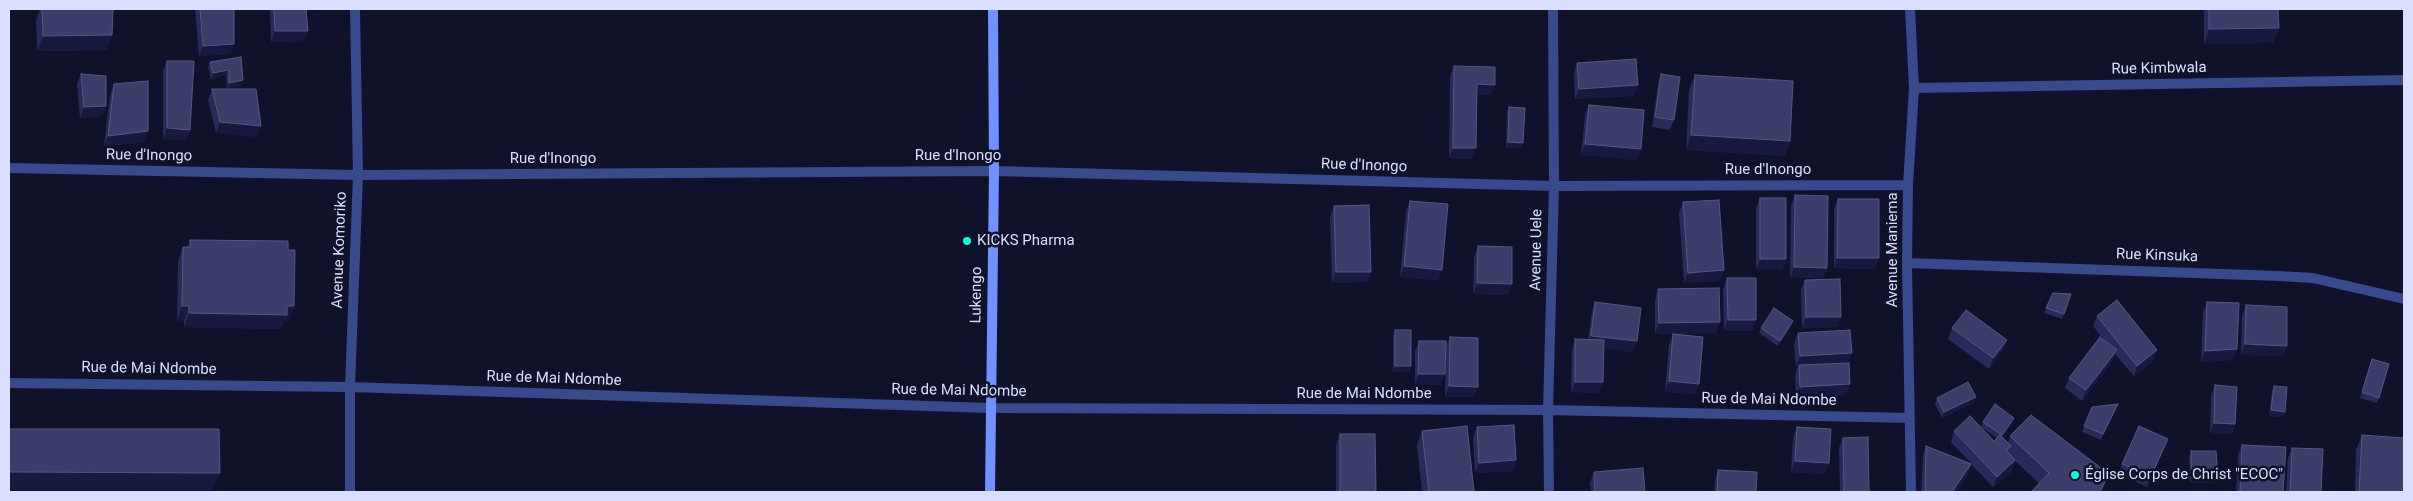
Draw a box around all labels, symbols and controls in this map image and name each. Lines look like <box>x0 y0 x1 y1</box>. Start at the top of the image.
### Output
street label: Rue Kimbwala <box>2111 59 2207 79</box>
street label: Rue d'Inongo <box>106 146 192 166</box>
street label: Rue d'Inongo <box>915 147 1001 165</box>
street label: Rue d'Inongo <box>510 150 596 168</box>
street label: Rue d'Inongo <box>1320 155 1408 177</box>
street label: Rue d'Inongo <box>1725 161 1811 179</box>
street label: Avenue Komoriko <box>329 191 351 309</box>
street label: Avenue Maniema <box>1884 192 1902 308</box>
street label: Avenue Uele <box>1527 209 1547 291</box>
place label: KICKS Pharma <box>977 232 1075 250</box>
marker: KICKS Pharma <box>961 235 973 247</box>
street label: Rue Kinsuka <box>2116 246 2198 266</box>
street label: Lukengo <box>968 266 986 324</box>
street label: Rue de Mai Ndombe <box>81 359 217 379</box>
street label: Rue de Mai Ndombe <box>486 368 622 390</box>
street label: Rue de Mai Ndombe <box>891 381 1027 401</box>
street label: Rue de Mai Ndombe <box>1296 385 1432 403</box>
street label: Rue de Mai Ndombe <box>1701 390 1837 410</box>
place label: Église Corps de Christ "ECOC" <box>2085 466 2283 484</box>
marker: Église Corps de Christ "ECOC" <box>2069 469 2081 481</box>

